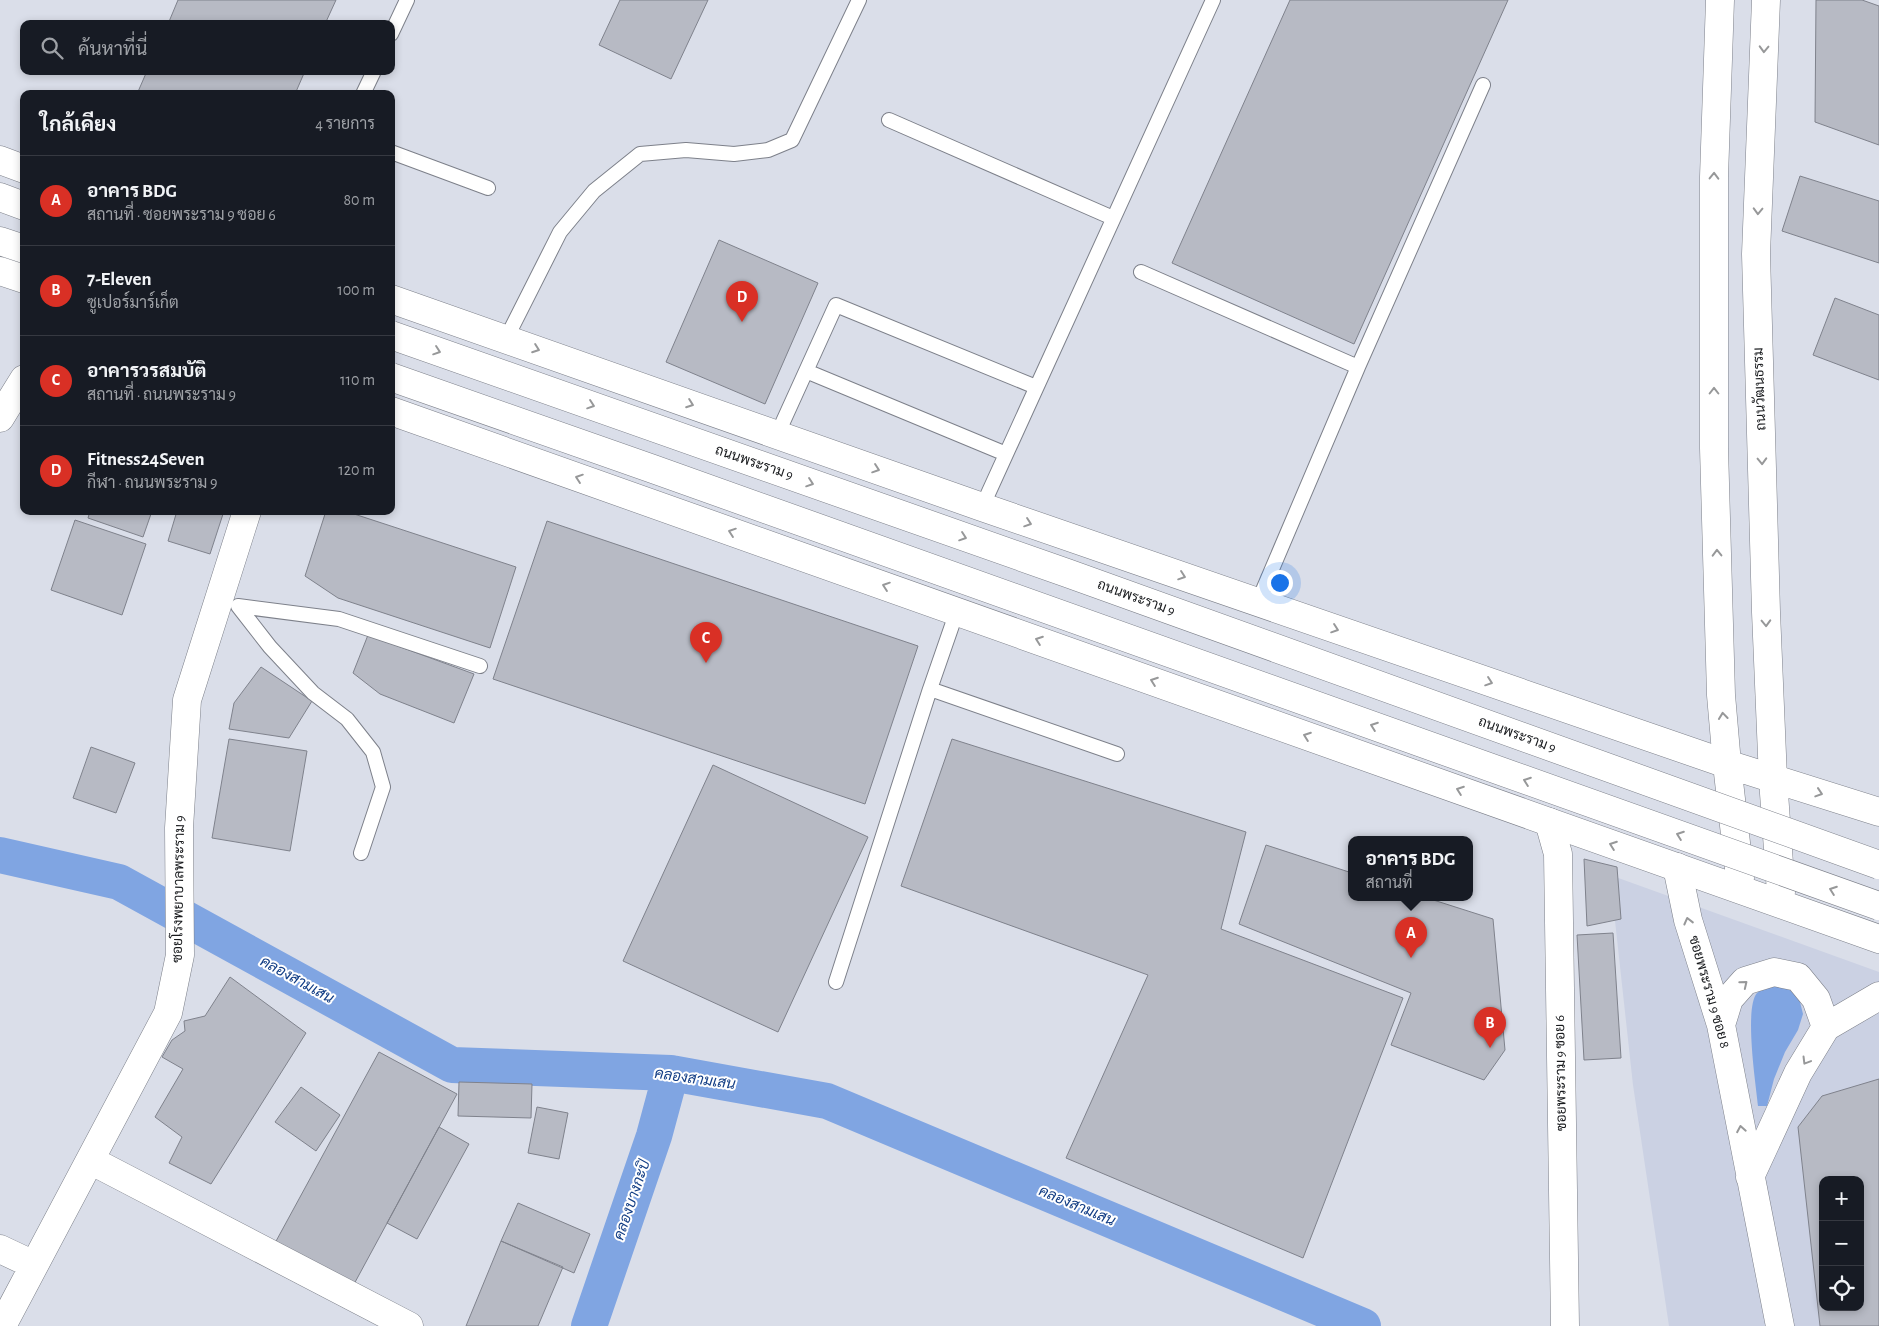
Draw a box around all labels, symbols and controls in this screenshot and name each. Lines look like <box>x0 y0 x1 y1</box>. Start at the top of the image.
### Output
search box <box>20 20 395 75</box>
icon: search <box>38 34 66 62</box>
text: ค้นหาที่นี่ <box>78 40 147 59</box>
one-way arrow <box>1759 45 1769 53</box>
text: ใกล้เคียง <box>40 114 116 135</box>
text: 4 รายการ <box>315 116 375 132</box>
one-way arrow <box>1709 172 1719 180</box>
text: อาคาร BDG <box>87 182 177 201</box>
text: A <box>51 192 61 208</box>
text: 80 m <box>344 192 375 208</box>
text: สถานที่ · ซอยพระราม 9 ซอย 6 <box>87 207 276 223</box>
one-way arrow <box>1753 208 1763 215</box>
text: 7-Eleven <box>87 270 151 289</box>
pin: D <box>726 281 758 322</box>
text: B <box>51 282 61 298</box>
text: 100 m <box>337 282 375 298</box>
text: ซูเปอร์มาร์เก็ต <box>87 295 179 311</box>
one-way arrow <box>532 343 540 353</box>
one-way arrow <box>432 346 441 356</box>
street label: ถนนวัฒนธรรม <box>1751 347 1768 431</box>
text: อาคารวรสมบัติ <box>87 362 206 381</box>
text: C <box>52 372 60 388</box>
text: 110 m <box>340 372 375 388</box>
text: สถานที่ · ถนนพระราม 9 <box>87 387 236 403</box>
one-way arrow <box>1709 387 1719 394</box>
one-way arrow <box>685 398 693 408</box>
one-way arrow <box>586 399 594 409</box>
street label: ถนนพระราม 9 <box>713 443 795 483</box>
text: Fitness24Seven <box>87 450 205 469</box>
one-way arrow <box>1757 458 1767 465</box>
text: D <box>51 462 61 478</box>
text: 120 m <box>338 462 375 478</box>
one-way arrow <box>871 464 879 474</box>
one-way arrow <box>575 473 584 483</box>
text: กีฬา · ถนนพระราม 9 <box>87 475 217 491</box>
one-way arrow <box>805 477 814 487</box>
one-way arrow <box>1023 517 1032 527</box>
one-way arrow <box>729 528 737 538</box>
one-way arrow <box>958 531 967 541</box>
one-way arrow <box>1712 549 1722 556</box>
one-way arrow <box>1177 570 1186 580</box>
your location <box>1267 570 1293 596</box>
street label: ถนนพระราม 9 <box>1095 578 1177 618</box>
one-way arrow <box>882 582 890 592</box>
one-way arrow <box>1761 620 1772 628</box>
pin: C <box>690 622 722 663</box>
one-way arrow <box>1331 623 1339 633</box>
one-way arrow <box>1035 636 1043 646</box>
one-way arrow <box>1484 676 1493 686</box>
one-way arrow <box>1150 677 1159 687</box>
one-way arrow <box>1717 711 1728 719</box>
street label: ถนนพระราม 9 <box>1476 715 1558 755</box>
one-way arrow <box>1370 722 1379 732</box>
one-way arrow <box>1303 732 1312 742</box>
one-way arrow <box>1523 777 1532 787</box>
one-way arrow <box>1456 786 1465 796</box>
one-way arrow <box>1814 788 1823 798</box>
street label: ซอยโรงพยาบาลพระราม 9 <box>169 815 187 963</box>
one-way arrow <box>1676 831 1685 841</box>
popup <box>1348 836 1473 901</box>
one-way arrow <box>1609 840 1618 850</box>
text: อาคาร BDG <box>1366 850 1455 869</box>
text: สถานที่ <box>1366 875 1413 891</box>
one-way arrow <box>1829 886 1838 896</box>
one-way arrow <box>1683 916 1694 925</box>
pin: A <box>1395 917 1427 958</box>
street label: ซอยพระราม 9 ซอย 8 <box>1686 934 1732 1050</box>
water label: คลองสามเสน <box>258 954 337 1007</box>
one-way arrow <box>1738 981 1747 990</box>
pin: B <box>1474 1007 1506 1048</box>
street label: ซอยพระราม 9 ซอย 6 <box>1553 1015 1569 1131</box>
one-way arrow <box>1802 1056 1812 1065</box>
water label: คลองสามเสน <box>654 1066 737 1092</box>
one-way arrow <box>1736 1124 1747 1133</box>
water label: คลองบางกะปิ <box>609 1156 653 1242</box>
map controls <box>1819 1176 1864 1311</box>
button: + <box>1819 1176 1864 1221</box>
water label: คลองสามเสน <box>1037 1183 1118 1229</box>
button: − <box>1819 1221 1864 1266</box>
button: locate <box>1819 1266 1864 1311</box>

